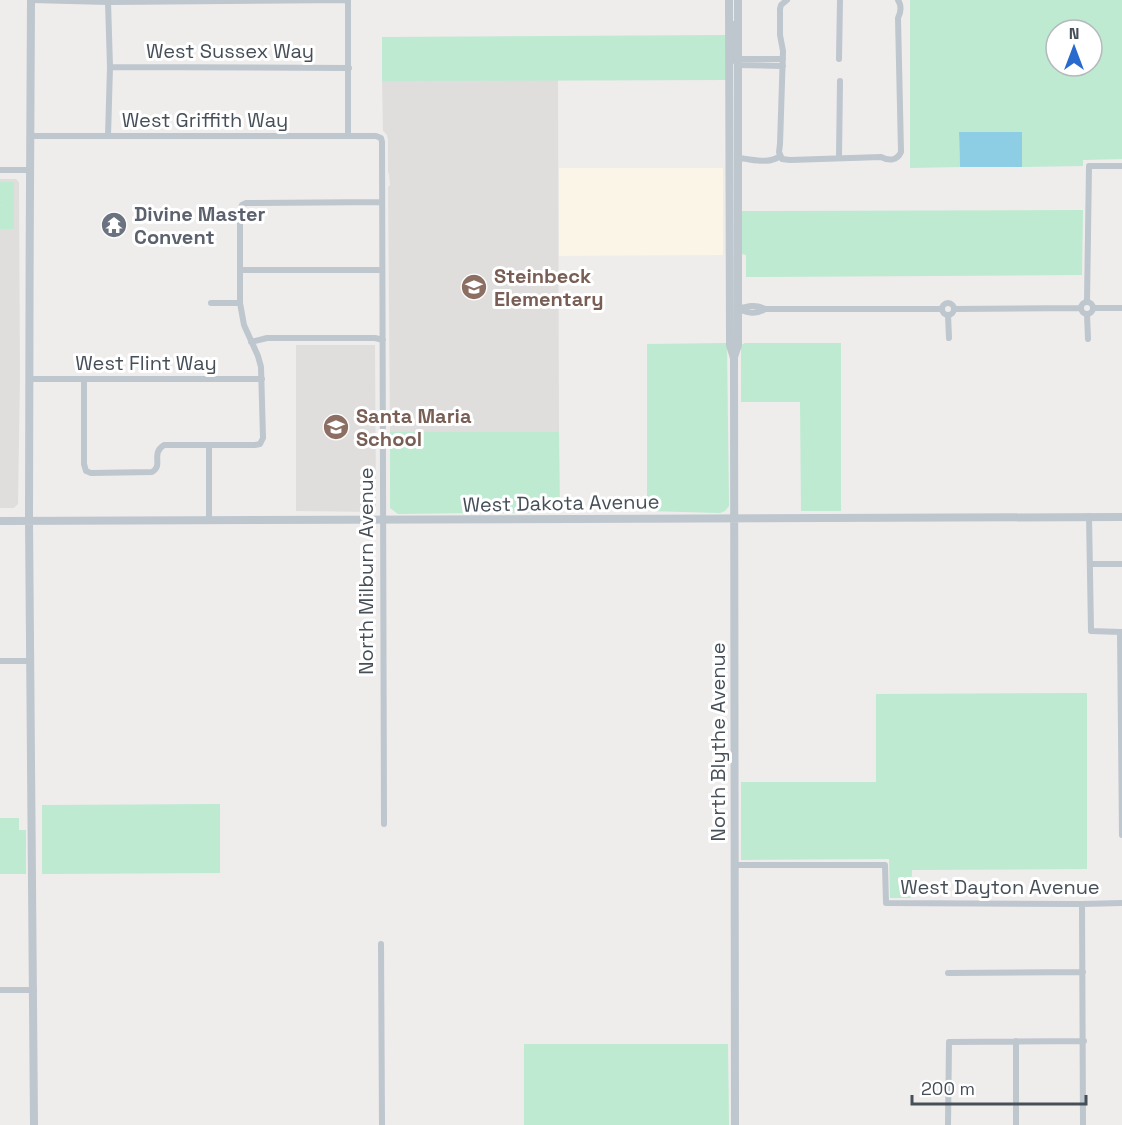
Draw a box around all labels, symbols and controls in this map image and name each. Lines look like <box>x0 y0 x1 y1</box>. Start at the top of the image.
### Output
north arrow <box>1044 18 1104 78</box>
text: N <box>1069 23 1079 44</box>
street label: West Sussex Way <box>146 38 314 64</box>
street label: West Griffith Way <box>122 107 288 133</box>
place label: Divine Master Convent <box>134 201 266 250</box>
temple icon: Divine Master Convent <box>99 210 129 240</box>
place label: Steinbeck Elementary <box>494 263 604 312</box>
school or university icon: Steinbeck Elementary <box>459 272 489 302</box>
street label: West Flint Way <box>75 350 217 376</box>
place label: Santa Maria School <box>356 403 472 452</box>
school or university icon: Santa Maria School <box>321 412 351 442</box>
street label: North Milburn Avenue <box>353 467 379 675</box>
street label: West Dakota Avenue <box>462 488 660 518</box>
street label: North Blythe Avenue <box>705 643 731 841</box>
street label: West Dayton Avenue <box>900 874 1100 900</box>
scale bar <box>912 1068 1086 1106</box>
text: 200 m <box>921 1077 975 1100</box>

